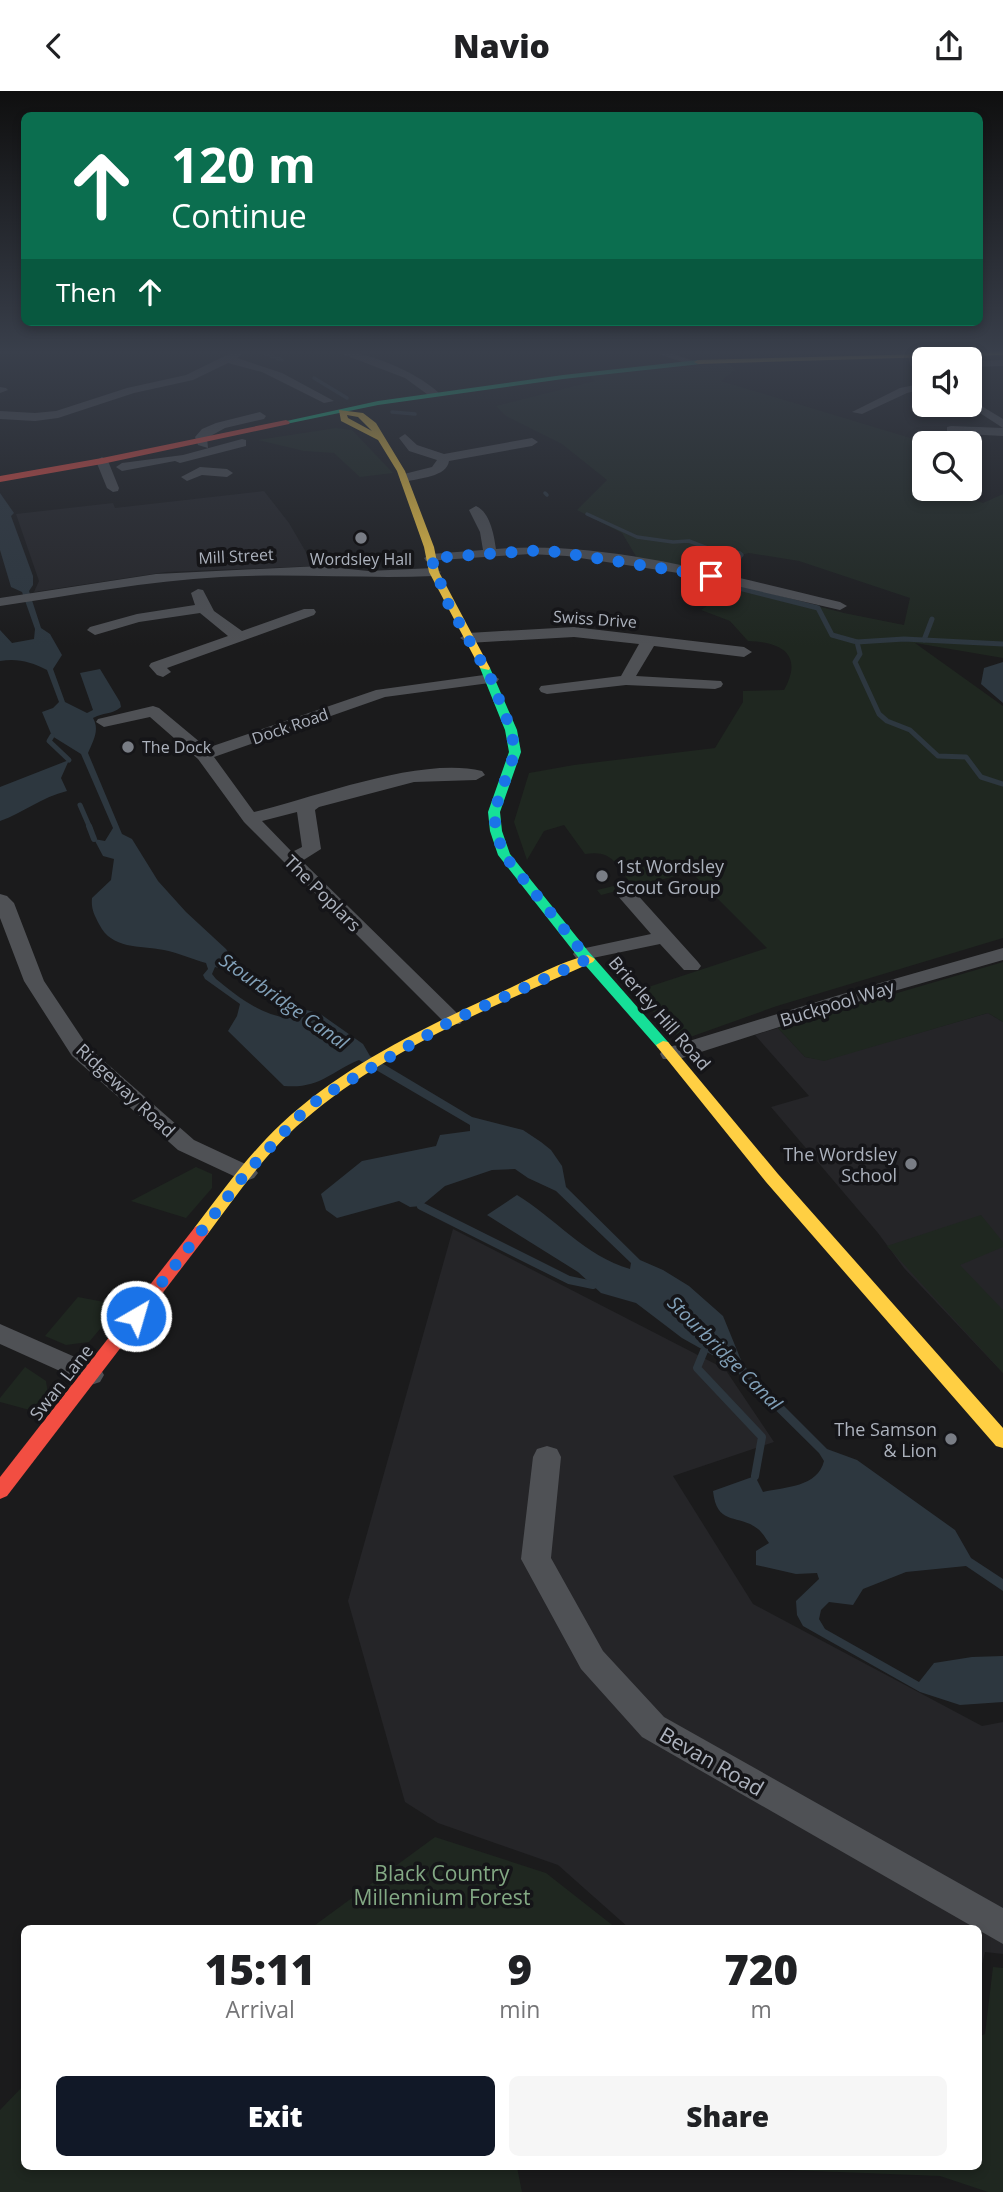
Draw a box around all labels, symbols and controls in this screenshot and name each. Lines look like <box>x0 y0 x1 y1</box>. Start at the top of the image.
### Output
text: Navio <box>453 24 550 67</box>
icon: back <box>35 27 73 65</box>
icon: share <box>930 27 968 65</box>
text: 120 m <box>171 131 316 197</box>
icon: ahead <box>56 140 147 231</box>
text: Continue <box>171 194 307 237</box>
icon: ahead <box>131 273 169 311</box>
text: Then <box>56 274 117 310</box>
map controls <box>912 347 982 501</box>
button: sound <box>912 347 982 417</box>
button: search <box>912 431 982 501</box>
marker: Wordsley Hall <box>353 530 369 546</box>
street label: Mill Street <box>198 543 274 569</box>
pin <box>681 546 741 606</box>
place label: Wordsley Hall <box>310 548 412 570</box>
icon: arrive <box>692 557 730 595</box>
street label: Swiss Drive <box>552 605 638 633</box>
street label: Dock Road <box>249 703 331 749</box>
place label: The Dock <box>142 736 212 758</box>
marker: The Dock <box>120 739 136 755</box>
street label: The Poplars <box>280 850 366 936</box>
place label: 1st Wordsley Scout Group <box>616 854 725 899</box>
marker: 1st Wordsley Scout Group <box>594 868 610 884</box>
water label: Stourbridge Canal <box>214 947 355 1056</box>
street label: Brierley Hill Road <box>604 951 716 1075</box>
street label: Buckpool Way <box>777 974 898 1032</box>
street label: Ridgeway Road <box>71 1038 181 1142</box>
place label: The Wordsley School <box>783 1142 898 1187</box>
marker: The Wordsley School <box>903 1156 919 1172</box>
position arrow <box>99 1279 173 1353</box>
water label: Stourbridge Canal <box>662 1290 789 1417</box>
street label: Swan Lane <box>24 1339 98 1425</box>
place label: The Samson & Lion <box>834 1417 937 1462</box>
marker: The Samson & Lion <box>943 1431 959 1447</box>
street label: Bevan Road <box>655 1720 769 1802</box>
park label: Black Country Millennium Forest <box>354 1859 530 1911</box>
text: 15:11 <box>205 1940 315 1997</box>
text: 9 <box>508 1940 532 1997</box>
text: 720 <box>724 1940 798 1997</box>
text: Arrival <box>226 1993 295 2025</box>
text: min <box>499 1993 540 2025</box>
text: m <box>751 1993 772 2025</box>
button: Exit <box>56 2076 495 2156</box>
button: Share <box>509 2076 947 2156</box>

